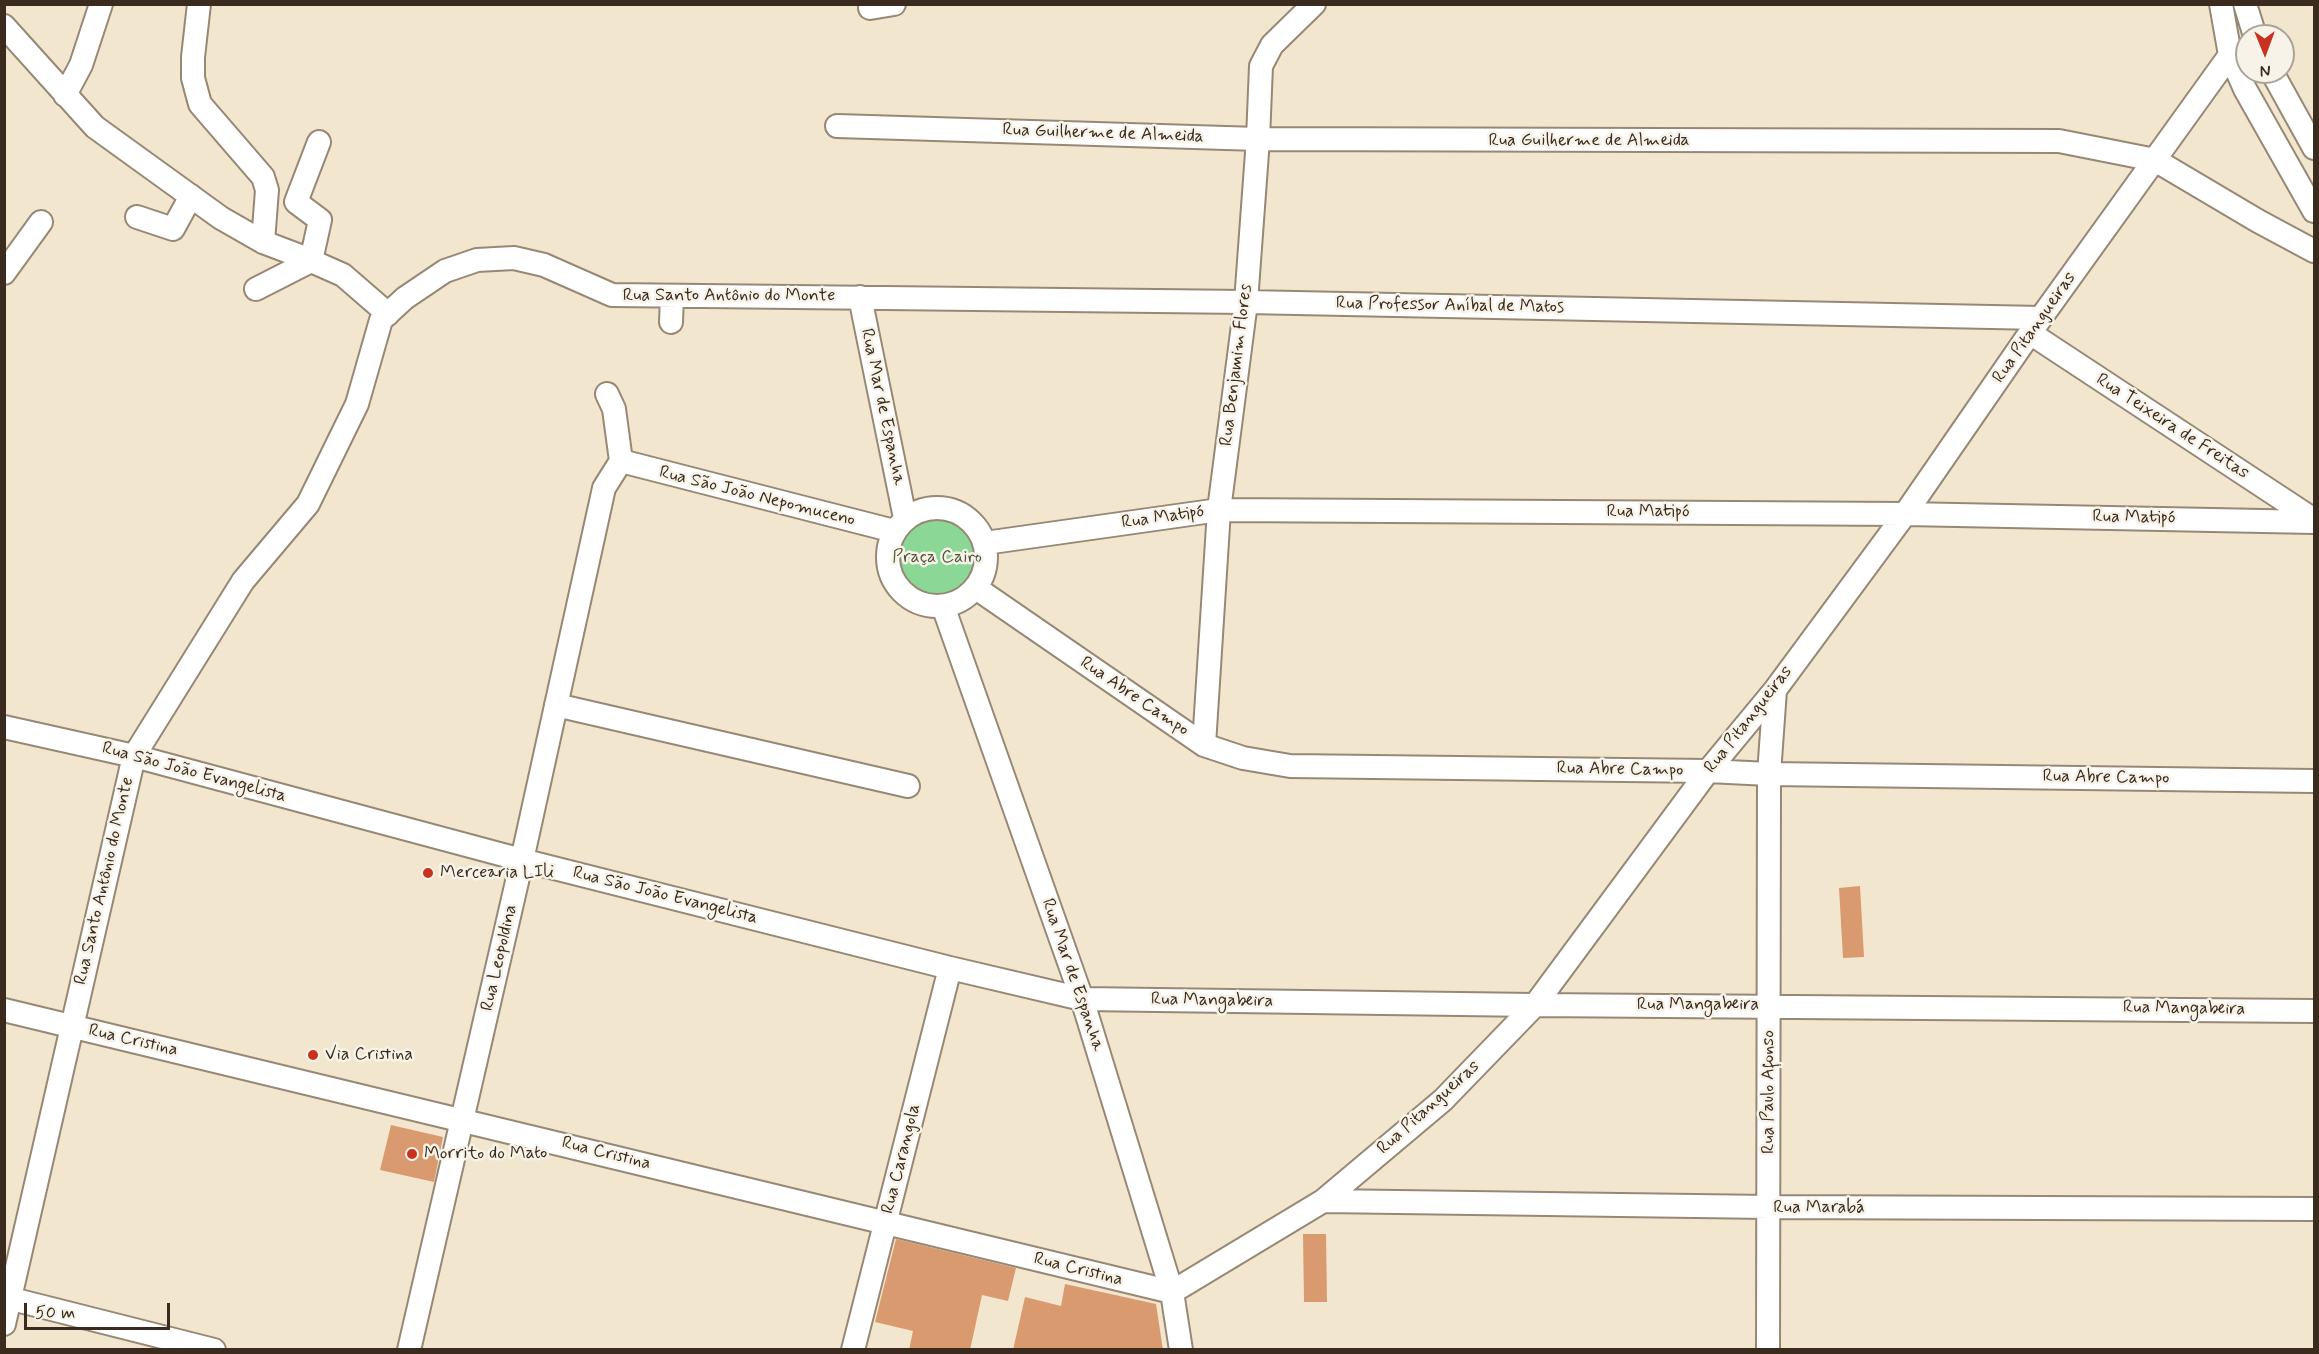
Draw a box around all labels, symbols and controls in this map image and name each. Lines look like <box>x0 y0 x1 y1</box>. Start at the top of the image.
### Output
north arrow <box>2235 24 2295 84</box>
text: N <box>2260 60 2271 81</box>
street label: Rua Guilherme de Almeida <box>1002 120 1204 148</box>
street label: Rua Guilherme de Almeida <box>1488 130 1690 152</box>
street label: Rua Pitangueiras <box>1989 268 2081 388</box>
street label: Rua Benjamim Flores <box>1216 283 1258 447</box>
street label: Rua Santo Antônio do Monte <box>623 285 835 307</box>
street label: Rua Professor Aníbal de Matos <box>1336 293 1564 319</box>
street label: Rua Mar de Espanha <box>855 327 909 487</box>
street label: Rua Teixeira de Freitas <box>2091 369 2253 485</box>
street label: Rua São João Nepomuceno <box>657 462 857 532</box>
street label: Rua Matipó <box>1606 501 1690 523</box>
street label: Rua Matipó <box>1120 502 1206 534</box>
street label: Rua Matipó <box>2092 506 2176 530</box>
park label: Praça Cairo <box>892 547 982 569</box>
street label: Rua Abre Campo <box>1075 653 1193 741</box>
street label: Rua Pitangueiras <box>1700 662 1798 778</box>
street label: Rua São João Evangelista <box>100 738 288 808</box>
street label: Rua Abre Campo <box>1556 758 1684 782</box>
street label: Rua Abre Campo <box>2042 766 2170 790</box>
street label: Rua Santo Antônio do Monte <box>71 775 139 987</box>
place label: Mercearia LIli <box>440 862 554 884</box>
street label: Rua São João Evangelista <box>570 863 760 929</box>
marker: Mercearia LIli <box>421 866 435 880</box>
street label: Rua Mar de Espanha <box>1036 896 1108 1054</box>
street label: Rua Leopoldina <box>477 903 523 1013</box>
street label: Rua Mangabeira <box>1151 989 1273 1013</box>
street label: Rua Mangabeira <box>1637 994 1759 1016</box>
street label: Rua Mangabeira <box>2123 997 2245 1021</box>
street label: Rua Cristina <box>86 1020 180 1062</box>
street label: Rua Paulo Afonso <box>1758 1030 1780 1154</box>
place label: Via Cristina <box>325 1044 413 1066</box>
marker: Via Cristina <box>306 1048 320 1062</box>
street label: Rua Pitangueiras <box>1373 1056 1485 1160</box>
street label: Rua Carangola <box>878 1102 926 1216</box>
street label: Rua Cristina <box>559 1133 653 1175</box>
place label: Morrito do Mato <box>424 1143 547 1165</box>
marker: Morrito do Mato <box>405 1147 419 1161</box>
street label: Rua Marabá <box>1773 1197 1865 1219</box>
street label: Rua Cristina <box>1031 1249 1125 1291</box>
scale bar <box>27 1291 172 1329</box>
text: 50 m <box>35 1301 75 1325</box>

